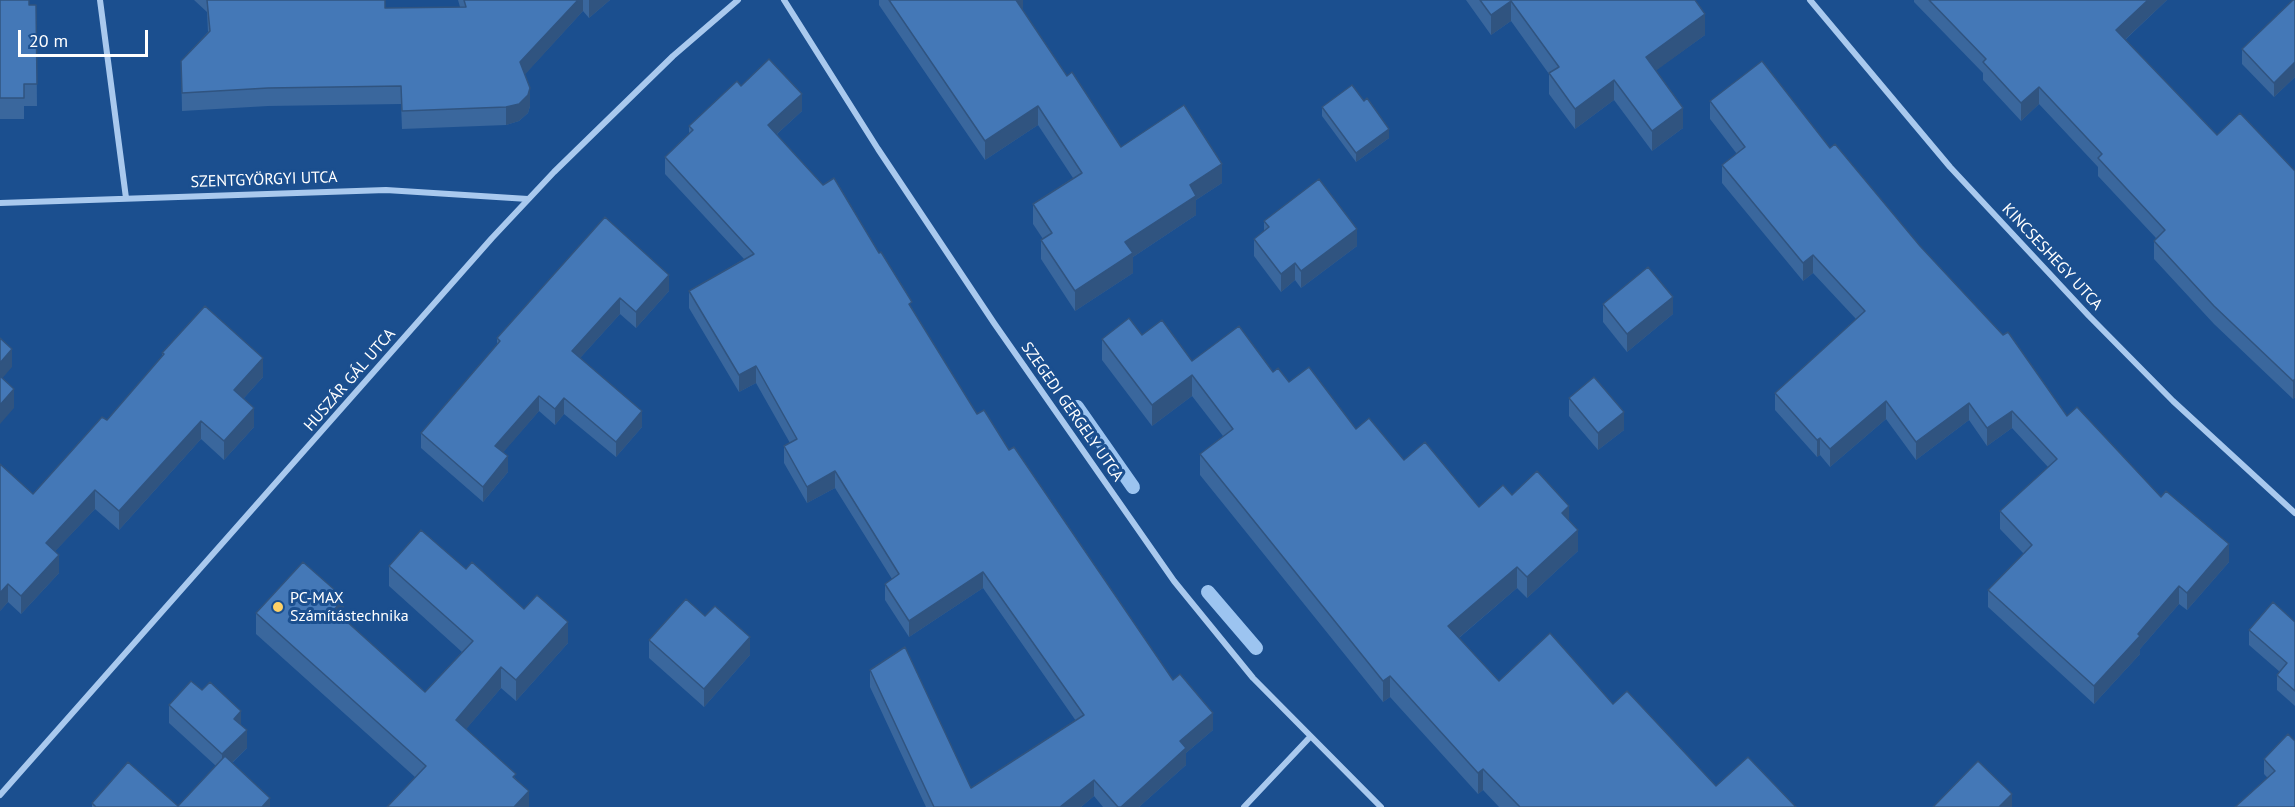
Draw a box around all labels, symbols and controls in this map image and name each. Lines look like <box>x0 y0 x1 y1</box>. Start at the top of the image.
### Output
scale bar <box>21 18 152 56</box>
text: 20 m <box>29 29 68 52</box>
street label: SZENTGYÖRGYI UTCA <box>190 168 338 192</box>
street label: KINCSESHEGY UTCA <box>1998 200 2106 314</box>
street label: HUSZÁR GÁL UTCA <box>300 325 400 435</box>
street label: SZEGEDI GERGELY UTCA <box>1017 339 1127 485</box>
place label: PC-MAX Számítástechnika <box>290 588 409 626</box>
marker: PC-MAX Számítástechnika <box>271 600 285 614</box>

